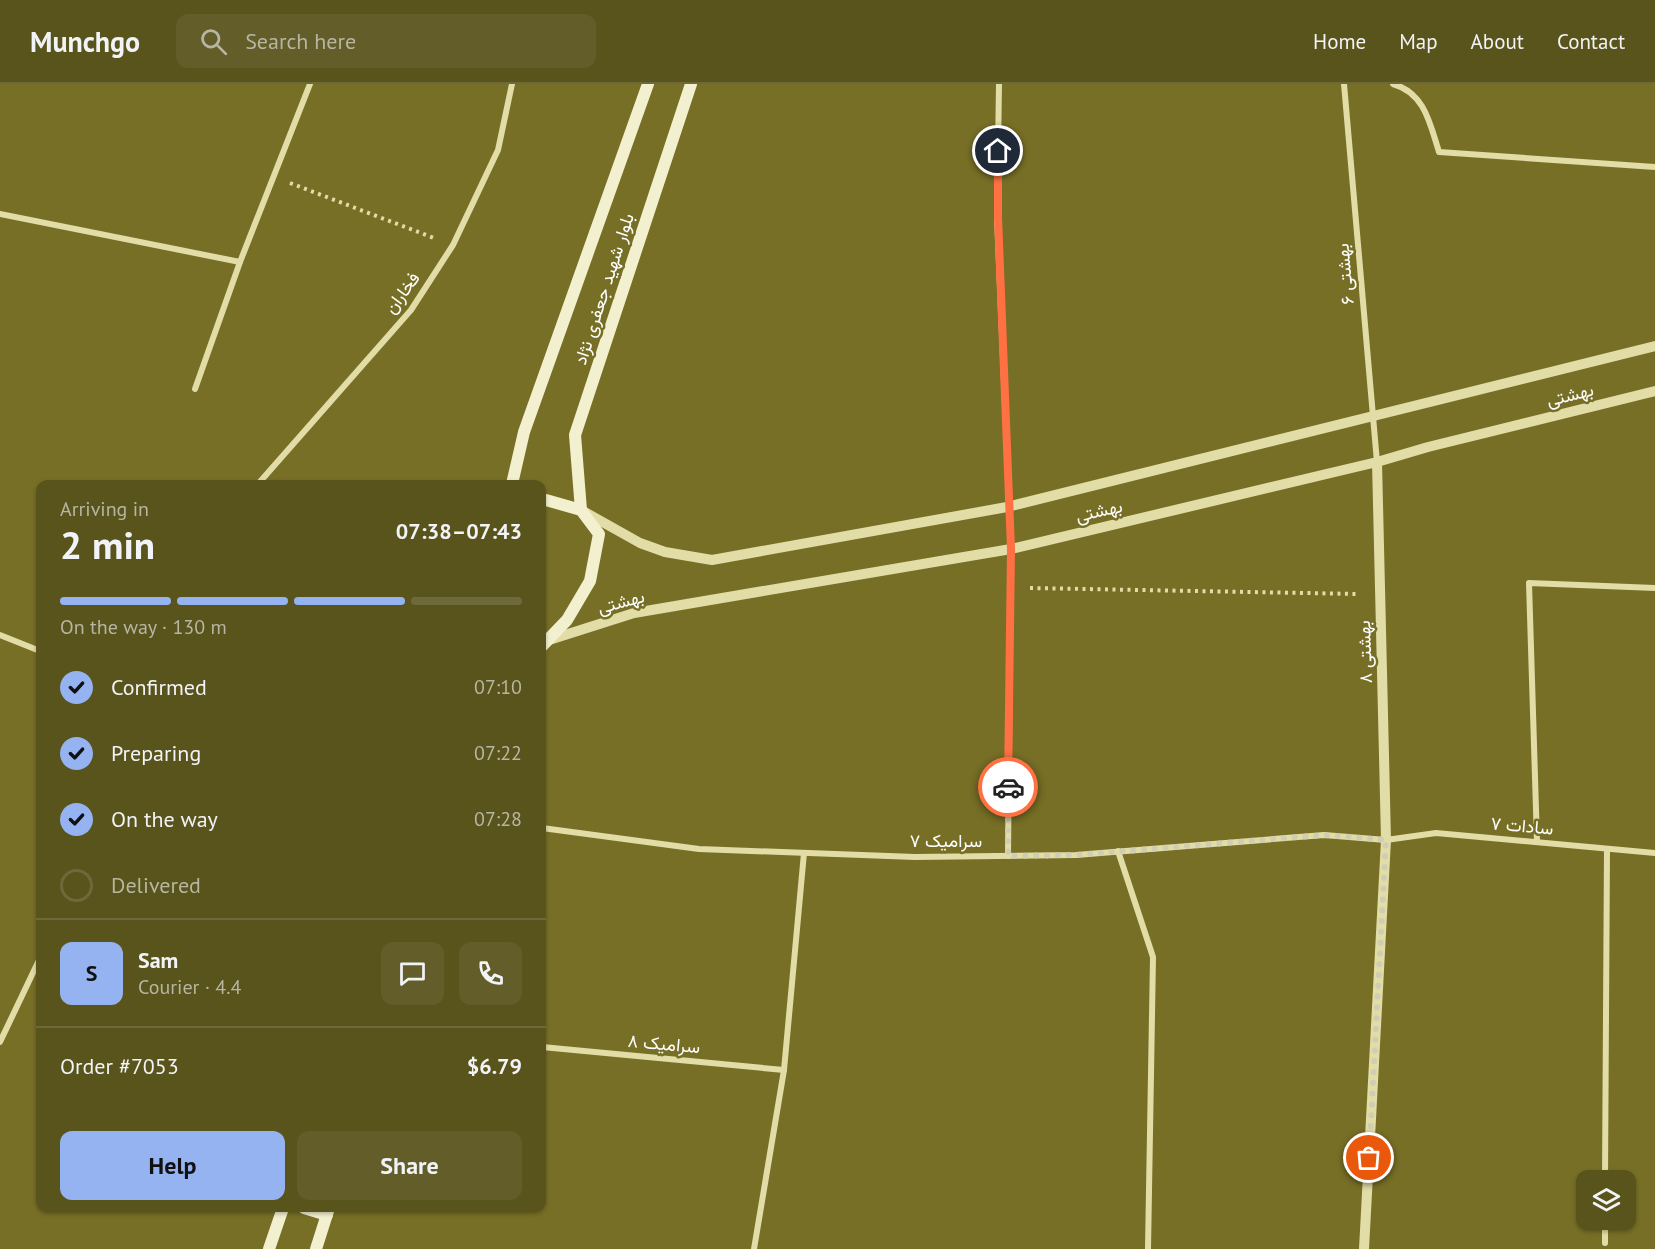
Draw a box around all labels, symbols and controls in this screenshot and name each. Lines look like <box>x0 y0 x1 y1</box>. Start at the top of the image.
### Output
search box <box>176 14 596 68</box>
text: Munchgo <box>30 23 140 60</box>
icon: search <box>197 25 230 58</box>
text: Search here <box>245 27 356 55</box>
text: Home <box>1313 28 1366 55</box>
text: Map <box>1399 28 1438 55</box>
text: About <box>1471 28 1524 55</box>
text: Contact <box>1557 28 1625 55</box>
pin <box>972 125 1023 176</box>
icon: home <box>981 134 1014 167</box>
street label: بلوار شهید جعفری نژاد <box>568 210 639 368</box>
street label: بهشتی ۶ <box>1330 243 1359 306</box>
street label: فخاران <box>379 267 425 318</box>
street label: بهشتی <box>1544 378 1596 411</box>
street label: بهشتی <box>1073 494 1125 527</box>
text: Arriving in <box>60 496 149 522</box>
text: 07:38–07:43 <box>396 517 522 545</box>
text: 2 min <box>60 519 155 570</box>
street label: بهشتی <box>595 584 647 619</box>
text: On the way · 130 m <box>60 614 227 640</box>
street label: بهشتی ۸ <box>1352 620 1377 684</box>
icon: check <box>60 671 93 704</box>
text: Confirmed <box>111 673 207 701</box>
text: 07:10 <box>474 674 522 700</box>
icon: check <box>60 737 93 770</box>
text: Preparing <box>111 739 201 767</box>
text: 07:22 <box>474 740 522 766</box>
courier <box>978 757 1038 817</box>
icon: car <box>992 771 1025 804</box>
icon: check <box>60 803 93 836</box>
text: On the way <box>111 805 218 833</box>
text: 07:28 <box>474 806 522 832</box>
street label: سادات ۷ <box>1490 811 1554 840</box>
street label: سرامیک ۷ <box>910 829 982 852</box>
text: Delivered <box>111 871 201 899</box>
button: chat <box>381 942 444 1005</box>
button: phone <box>459 942 522 1005</box>
text: Sam <box>138 946 178 974</box>
text: S <box>86 959 97 987</box>
text: Courier · 4.4 <box>138 974 241 1000</box>
street label: سرامیک ۸ <box>627 1029 701 1058</box>
text: Order #7053 <box>60 1052 179 1080</box>
text: $6.79 <box>467 1052 522 1080</box>
button: Help <box>60 1131 285 1200</box>
button: Share <box>297 1131 522 1200</box>
pin <box>1343 1132 1394 1183</box>
icon: bag <box>1352 1141 1385 1174</box>
map controls <box>1576 1170 1636 1230</box>
button: layers <box>1576 1170 1636 1230</box>

